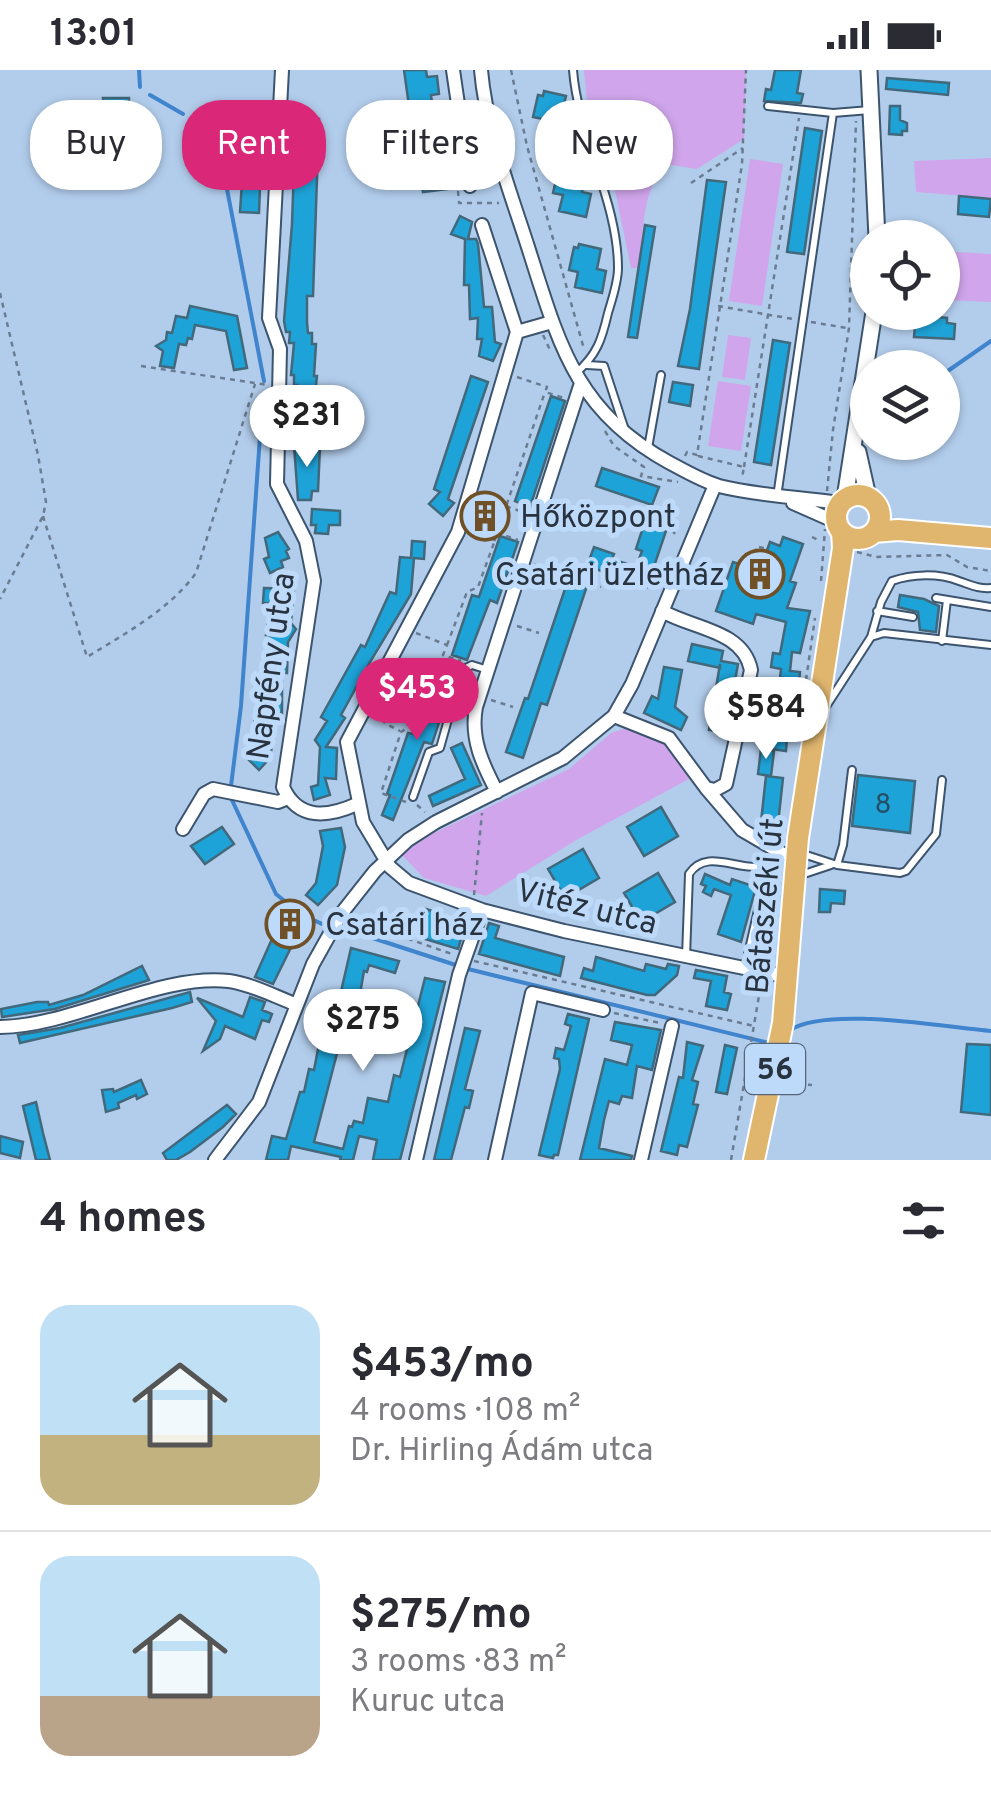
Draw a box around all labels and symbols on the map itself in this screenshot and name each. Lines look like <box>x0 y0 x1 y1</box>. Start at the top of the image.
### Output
pin: $231 <box>248 385 366 470</box>
building icon: Hőközpont <box>459 490 511 542</box>
place label: Hőközpont <box>520 499 676 539</box>
building icon: Csatári üzletház <box>734 548 786 600</box>
place label: Csatári üzletház <box>495 557 725 597</box>
street label: Napfény utca <box>240 570 306 763</box>
pin: $453 <box>358 658 476 743</box>
pin: $584 <box>707 677 825 762</box>
house number: 8 <box>874 788 892 824</box>
street label: Bátaszéki út <box>739 816 795 996</box>
street label: Vitéz utca <box>512 872 661 946</box>
building icon: Csatári ház <box>264 898 316 950</box>
place label: Csatári ház <box>325 907 484 947</box>
pin: $275 <box>304 989 422 1074</box>
road number: 56 <box>745 1044 805 1094</box>

